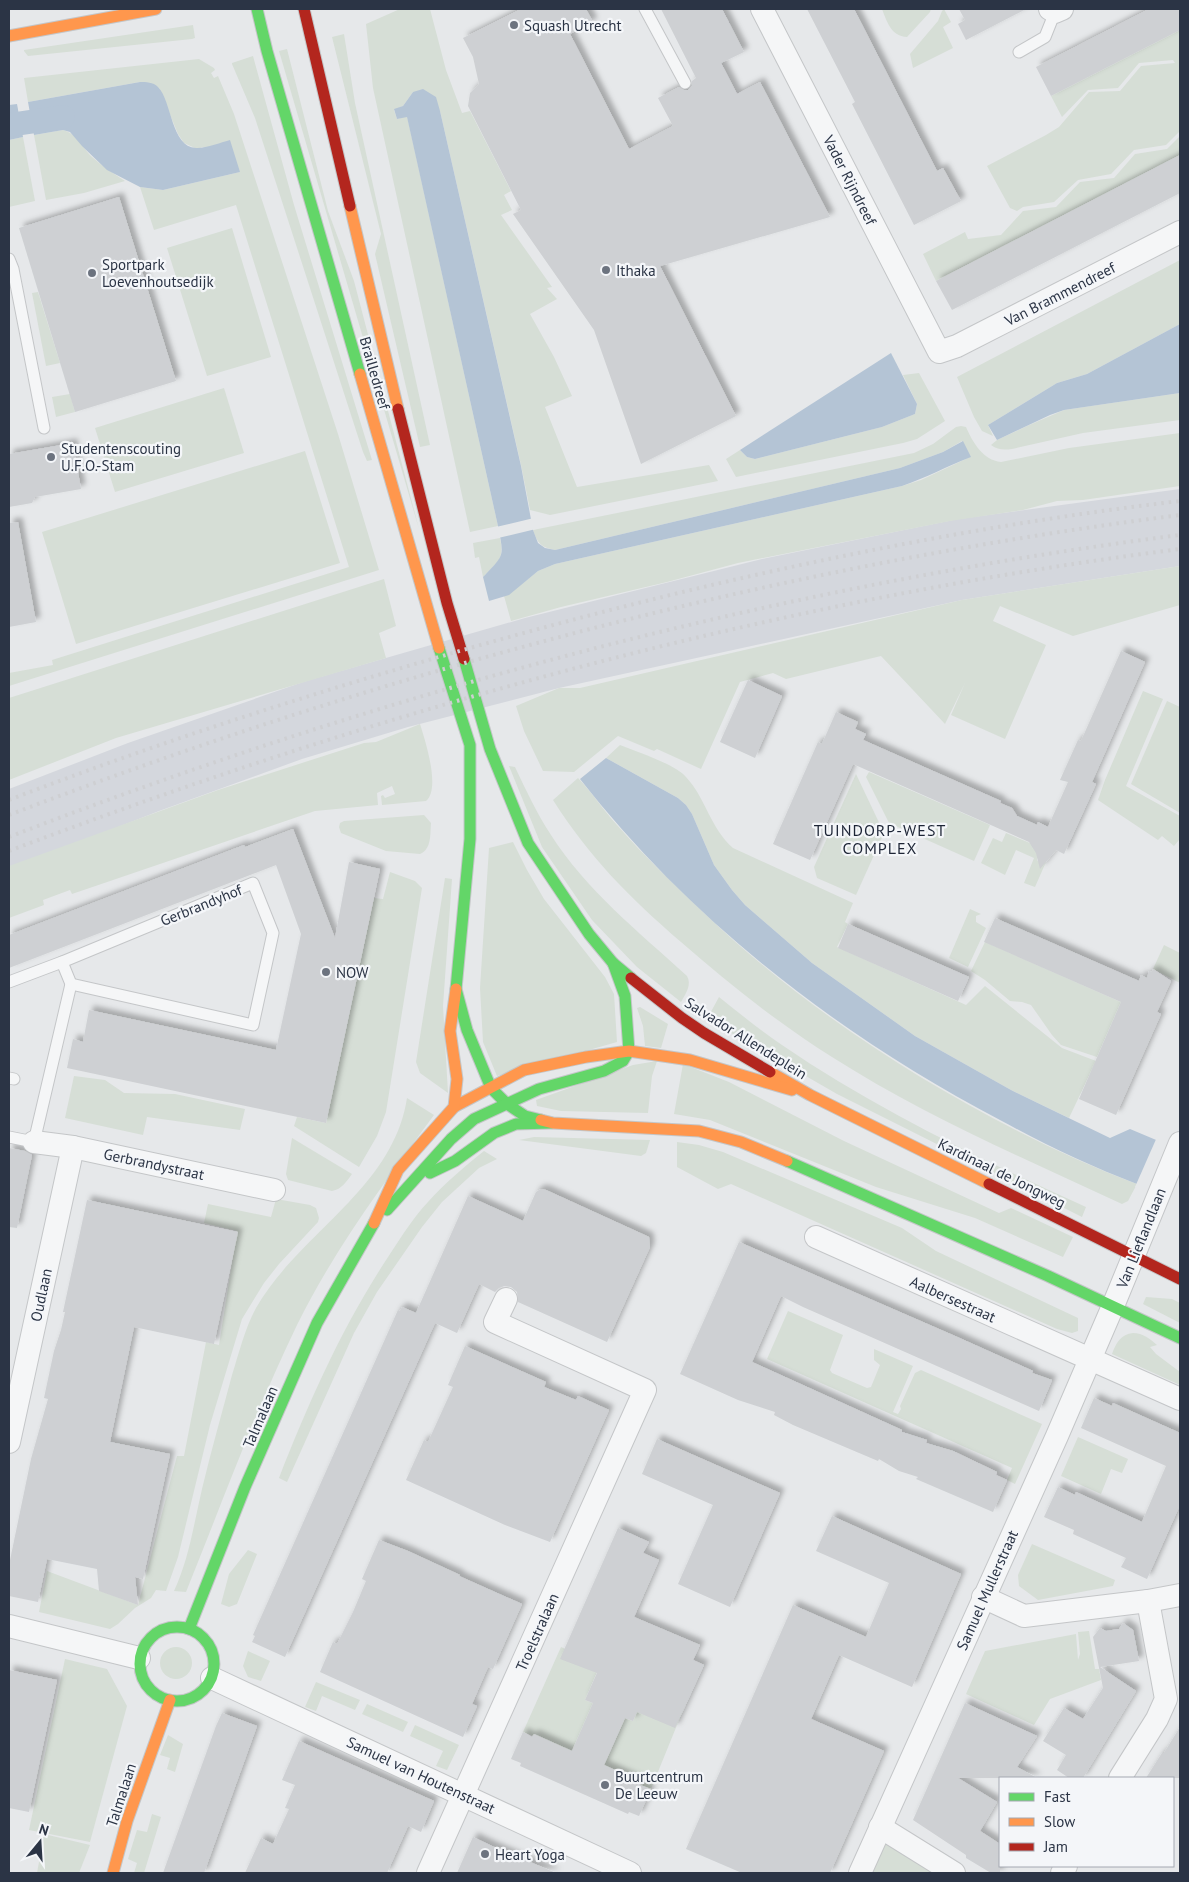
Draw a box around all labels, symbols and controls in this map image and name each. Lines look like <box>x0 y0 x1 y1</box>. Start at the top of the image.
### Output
place label: Squash Utrecht <box>524 16 622 35</box>
marker: Squash Utrecht <box>508 19 520 31</box>
street label: Vader Rijndreef <box>819 131 881 229</box>
place label: Sportpark Loevenhoutsedijk <box>102 255 215 291</box>
street label: Van Brammendreef <box>1000 257 1120 331</box>
place label: Ithaka <box>616 261 656 280</box>
marker: Ithaka <box>600 264 612 276</box>
marker: Sportpark Loevenhoutsedijk <box>86 267 98 279</box>
street label: Brailledreef <box>356 334 395 413</box>
place label: Studentenscouting U.F.O.-Stam <box>61 439 181 475</box>
marker: Studentenscouting U.F.O.-Stam <box>45 451 57 463</box>
district label: TUINDORP-WEST COMPLEX <box>814 820 946 858</box>
street label: Gerbrandyhof <box>157 880 246 930</box>
place label: NOW <box>336 963 369 982</box>
marker: NOW <box>320 966 332 978</box>
street label: Salvador Allendeplein <box>681 993 811 1083</box>
street label: Kardinaal de Jongweg <box>935 1134 1069 1212</box>
street label: Gerbrandystraat <box>102 1144 206 1184</box>
street label: Van Lieflandlaan <box>1112 1185 1170 1292</box>
street label: Oudlaan <box>26 1267 56 1323</box>
street label: Aalbersestraat <box>907 1272 999 1326</box>
street label: Talmalaan <box>238 1383 282 1451</box>
street label: Samuel Mullerstraat <box>952 1527 1022 1653</box>
street label: Troelstralaan <box>511 1590 563 1674</box>
street label: Samuel van Houtenstraat <box>344 1732 498 1818</box>
street label: Talmalaan <box>102 1761 140 1829</box>
place label: Buurtcentrum De Leeuw <box>615 1767 703 1803</box>
legend <box>999 1777 1174 1867</box>
marker: Buurtcentrum De Leeuw <box>599 1779 611 1791</box>
text: Fast <box>1044 1787 1071 1806</box>
text: Slow <box>1044 1812 1075 1831</box>
north arrow <box>15 1817 65 1867</box>
text: N <box>37 1820 51 1840</box>
text: Jam <box>1043 1837 1068 1856</box>
place label: Heart Yoga <box>495 1845 565 1864</box>
marker: Heart Yoga <box>479 1848 491 1860</box>

